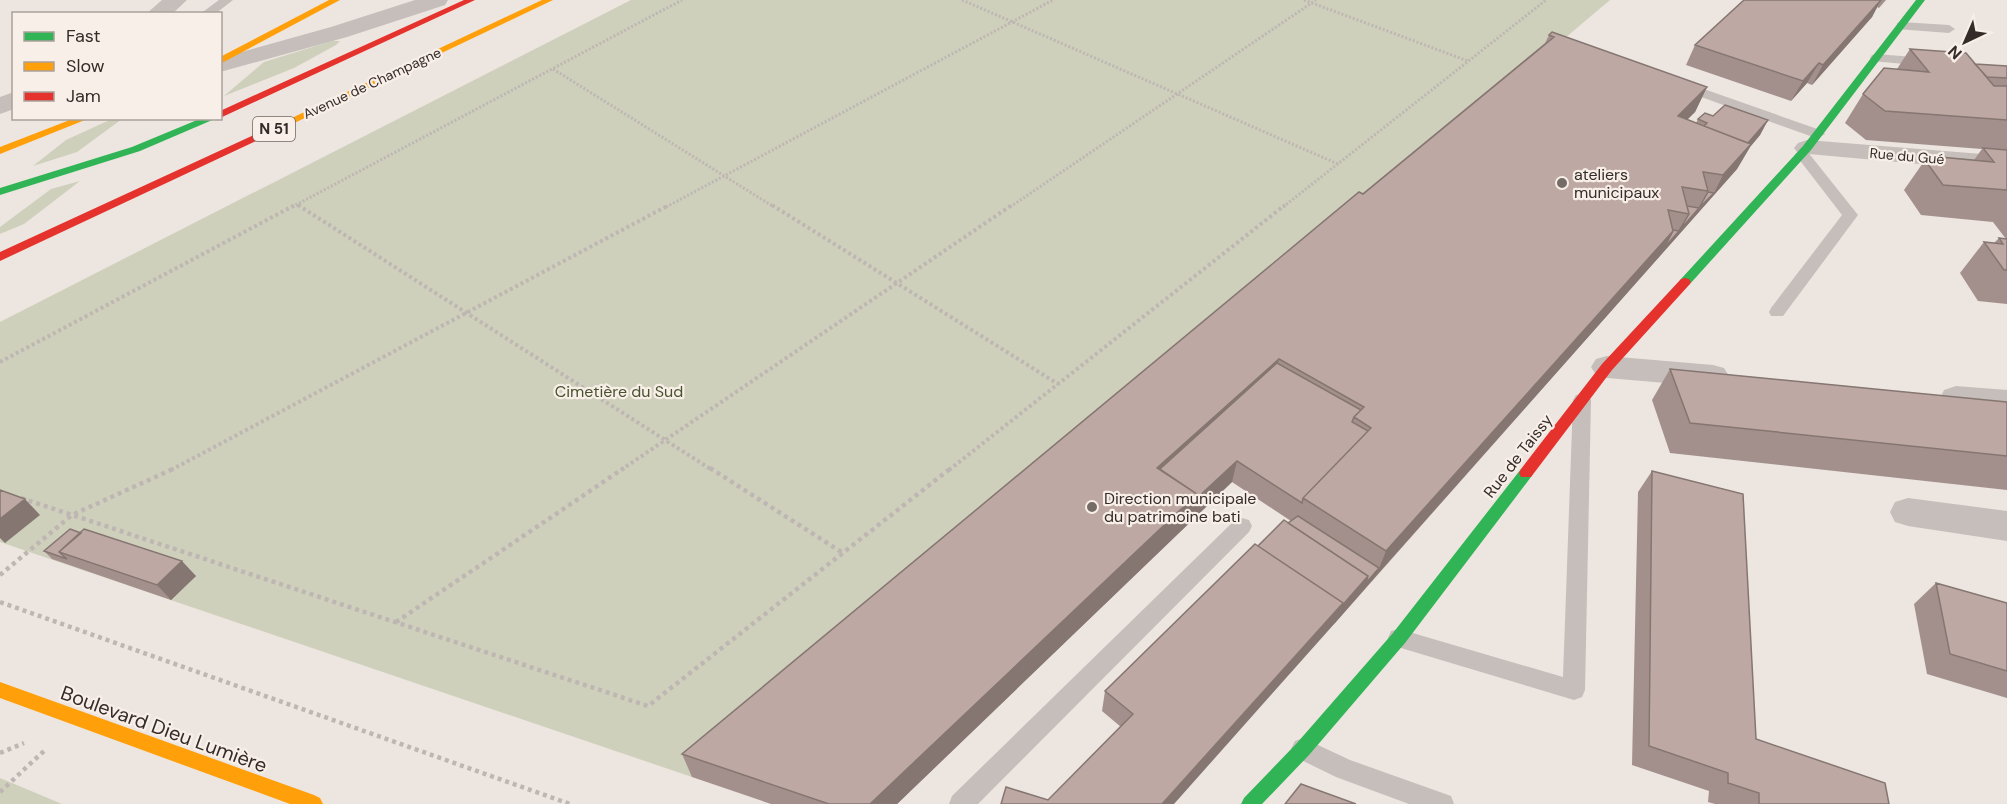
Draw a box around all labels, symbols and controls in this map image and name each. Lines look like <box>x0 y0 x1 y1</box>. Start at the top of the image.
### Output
legend <box>12 12 222 120</box>
north arrow <box>1935 12 1995 72</box>
text: Fast <box>66 24 101 48</box>
text: N <box>1943 41 1966 64</box>
street label: Avenue de Champagne <box>300 43 444 123</box>
text: Slow <box>66 54 105 78</box>
text: Jam <box>66 84 101 108</box>
road number: N 51 <box>253 117 295 141</box>
street label: Rue du Gué <box>1869 144 1945 168</box>
place label: ateliers municipaux <box>1574 164 1659 203</box>
marker: ateliers municipaux <box>1555 176 1569 190</box>
park label: Cimetière du Sud <box>555 381 683 402</box>
street label: Rue de Taissy <box>1479 410 1557 502</box>
place label: Direction municipale du patrimoine bati <box>1104 488 1256 527</box>
marker: Direction municipale du patrimoine bati <box>1085 500 1099 514</box>
street label: Boulevard Dieu Lumière <box>57 680 271 778</box>

